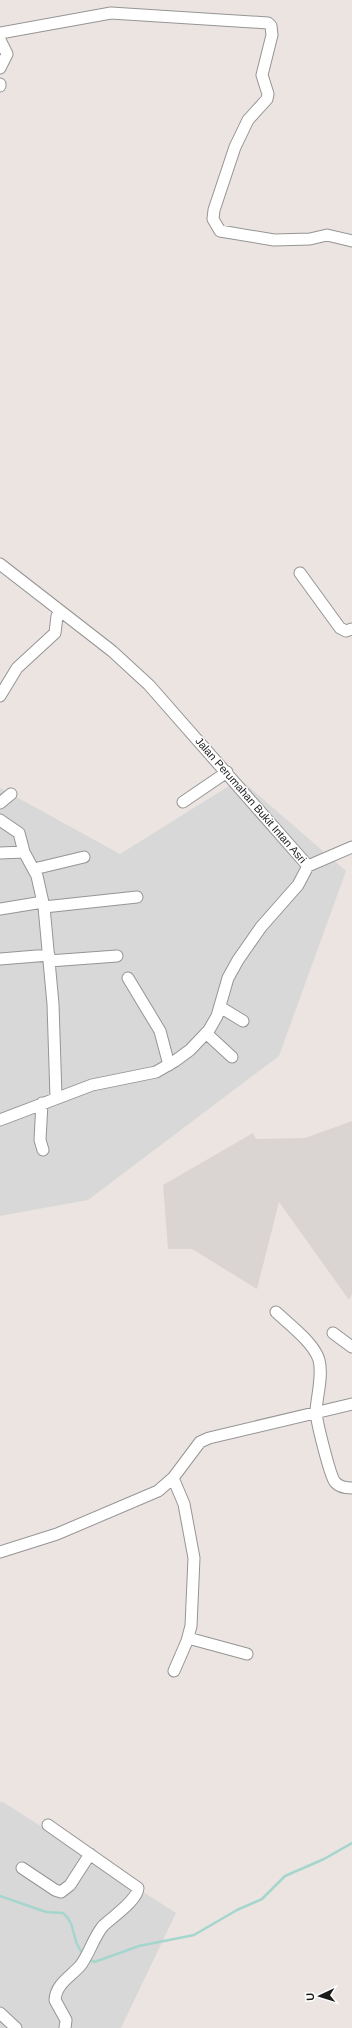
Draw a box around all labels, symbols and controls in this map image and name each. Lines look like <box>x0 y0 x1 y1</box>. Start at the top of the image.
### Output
street label: Jalan Perumahan Bukit Intan Asri <box>193 735 309 865</box>
north arrow <box>300 1976 340 2016</box>
text: U <box>304 1992 316 2001</box>

